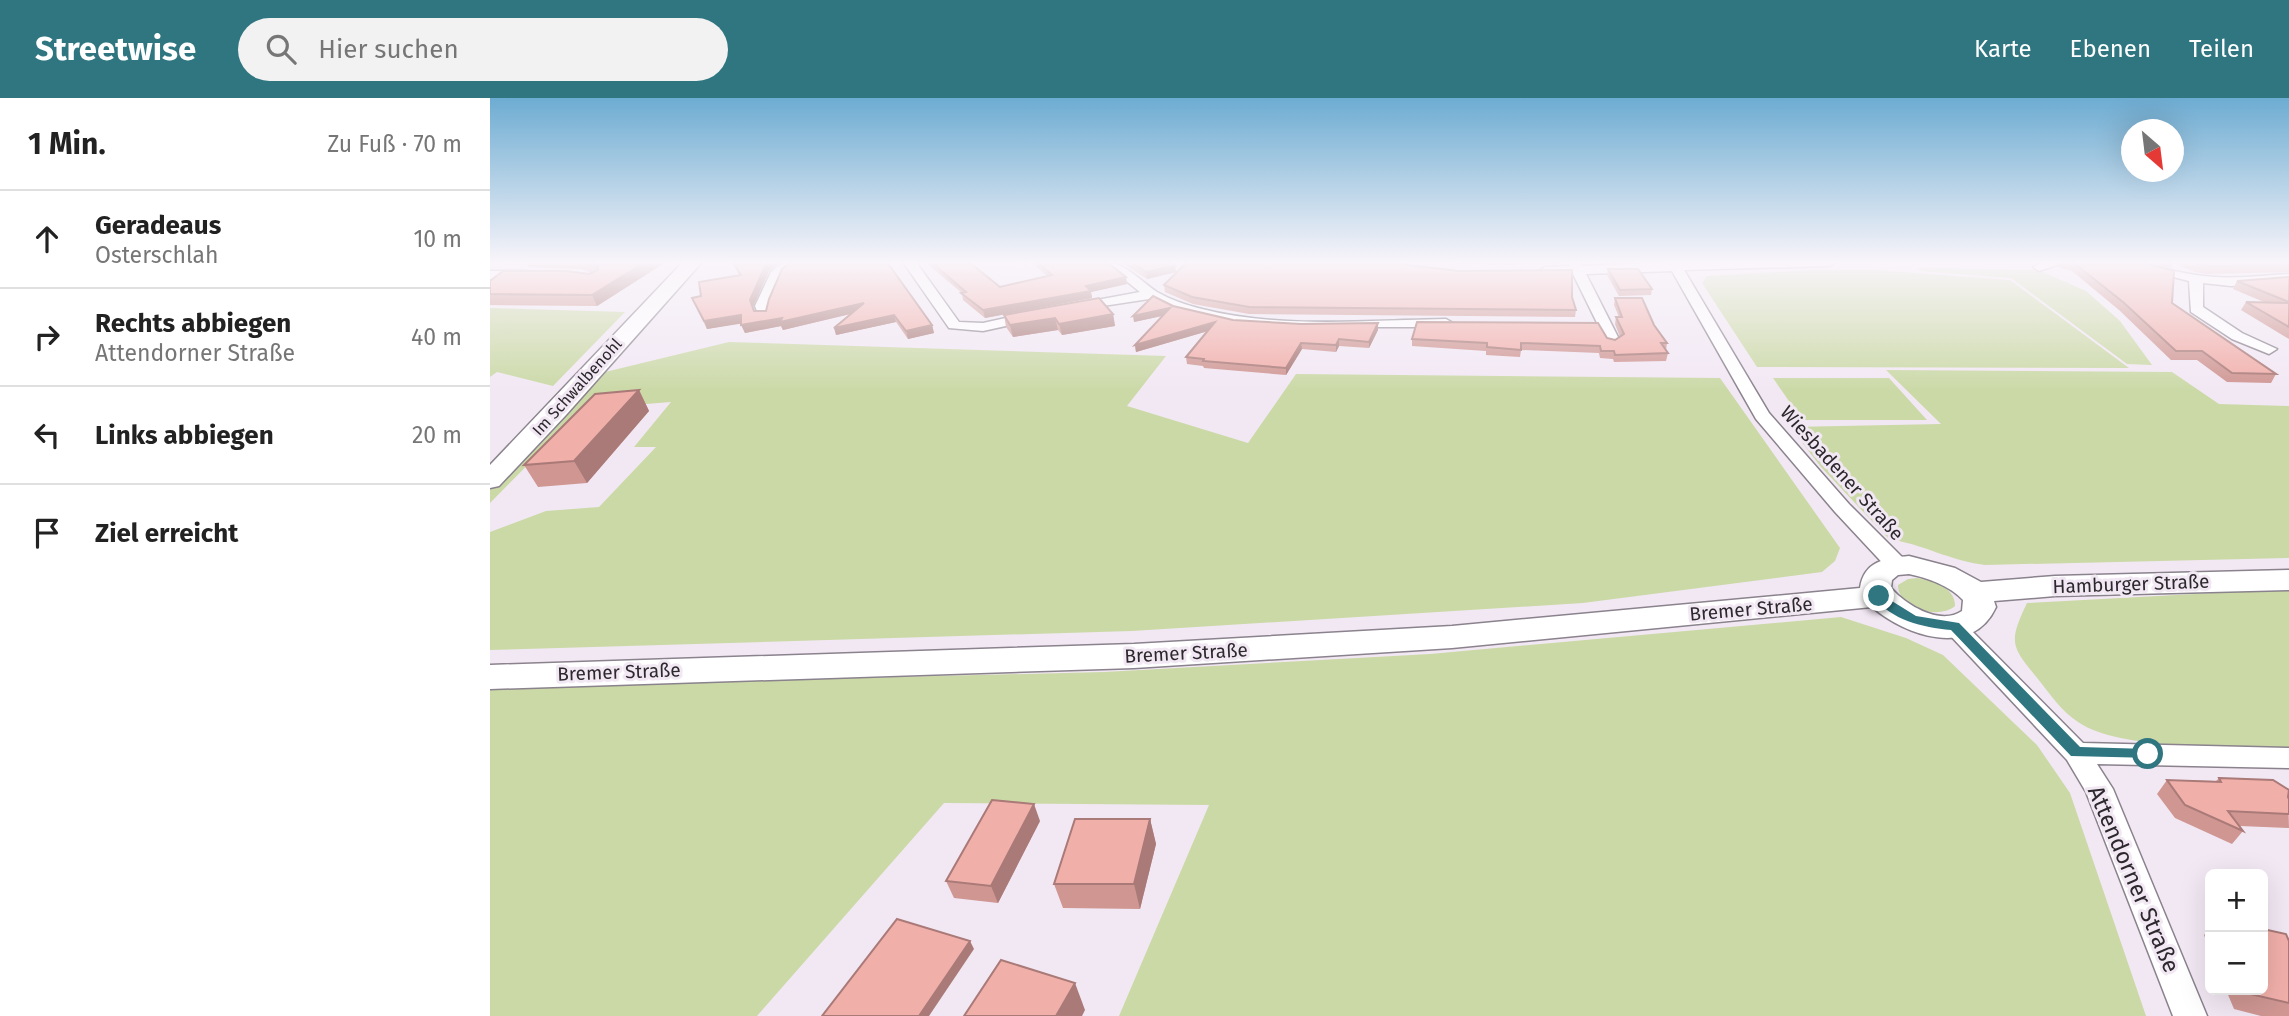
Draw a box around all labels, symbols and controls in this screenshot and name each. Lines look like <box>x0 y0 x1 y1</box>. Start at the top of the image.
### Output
search box <box>238 18 728 81</box>
text: Streetwise <box>35 29 196 69</box>
icon: search <box>262 30 300 68</box>
text: Hier suchen <box>318 34 459 65</box>
text: Karte <box>1974 35 2032 63</box>
text: Ebenen <box>2070 35 2151 63</box>
text: Teilen <box>2189 35 2254 63</box>
north arrow <box>2121 119 2184 182</box>
text: 1 Min. <box>28 126 106 162</box>
text: Zu Fuß · 70 m <box>327 130 462 158</box>
text: Geradeaus <box>95 210 221 241</box>
icon: ahead <box>28 220 66 258</box>
text: 10 m <box>413 225 462 253</box>
text: Osterschlah <box>95 241 219 269</box>
text: Rechts abbiegen <box>95 308 291 339</box>
icon: right <box>28 318 66 356</box>
text: 40 m <box>411 323 462 351</box>
street label: Im Schwalbenohl <box>528 334 626 439</box>
text: Attendorner Straße <box>95 339 295 367</box>
street label: Wiesbadener Straße <box>1776 401 1908 545</box>
icon: left <box>28 416 66 454</box>
text: Links abbiegen <box>95 420 274 451</box>
text: 20 m <box>412 421 462 449</box>
icon: arrive <box>28 514 66 552</box>
text: Ziel erreicht <box>95 518 238 549</box>
street label: Hamburger Straße <box>2052 570 2210 598</box>
route end <box>1863 580 1894 611</box>
street label: Bremer Straße <box>1688 592 1814 626</box>
street label: Bremer Straße <box>1124 638 1248 668</box>
street label: Bremer Straße <box>557 658 681 686</box>
route start <box>2132 738 2163 769</box>
street label: Attendorner Straße <box>2082 781 2186 977</box>
map controls <box>2205 869 2268 995</box>
button: + <box>2205 869 2268 932</box>
button: − <box>2205 932 2268 995</box>

